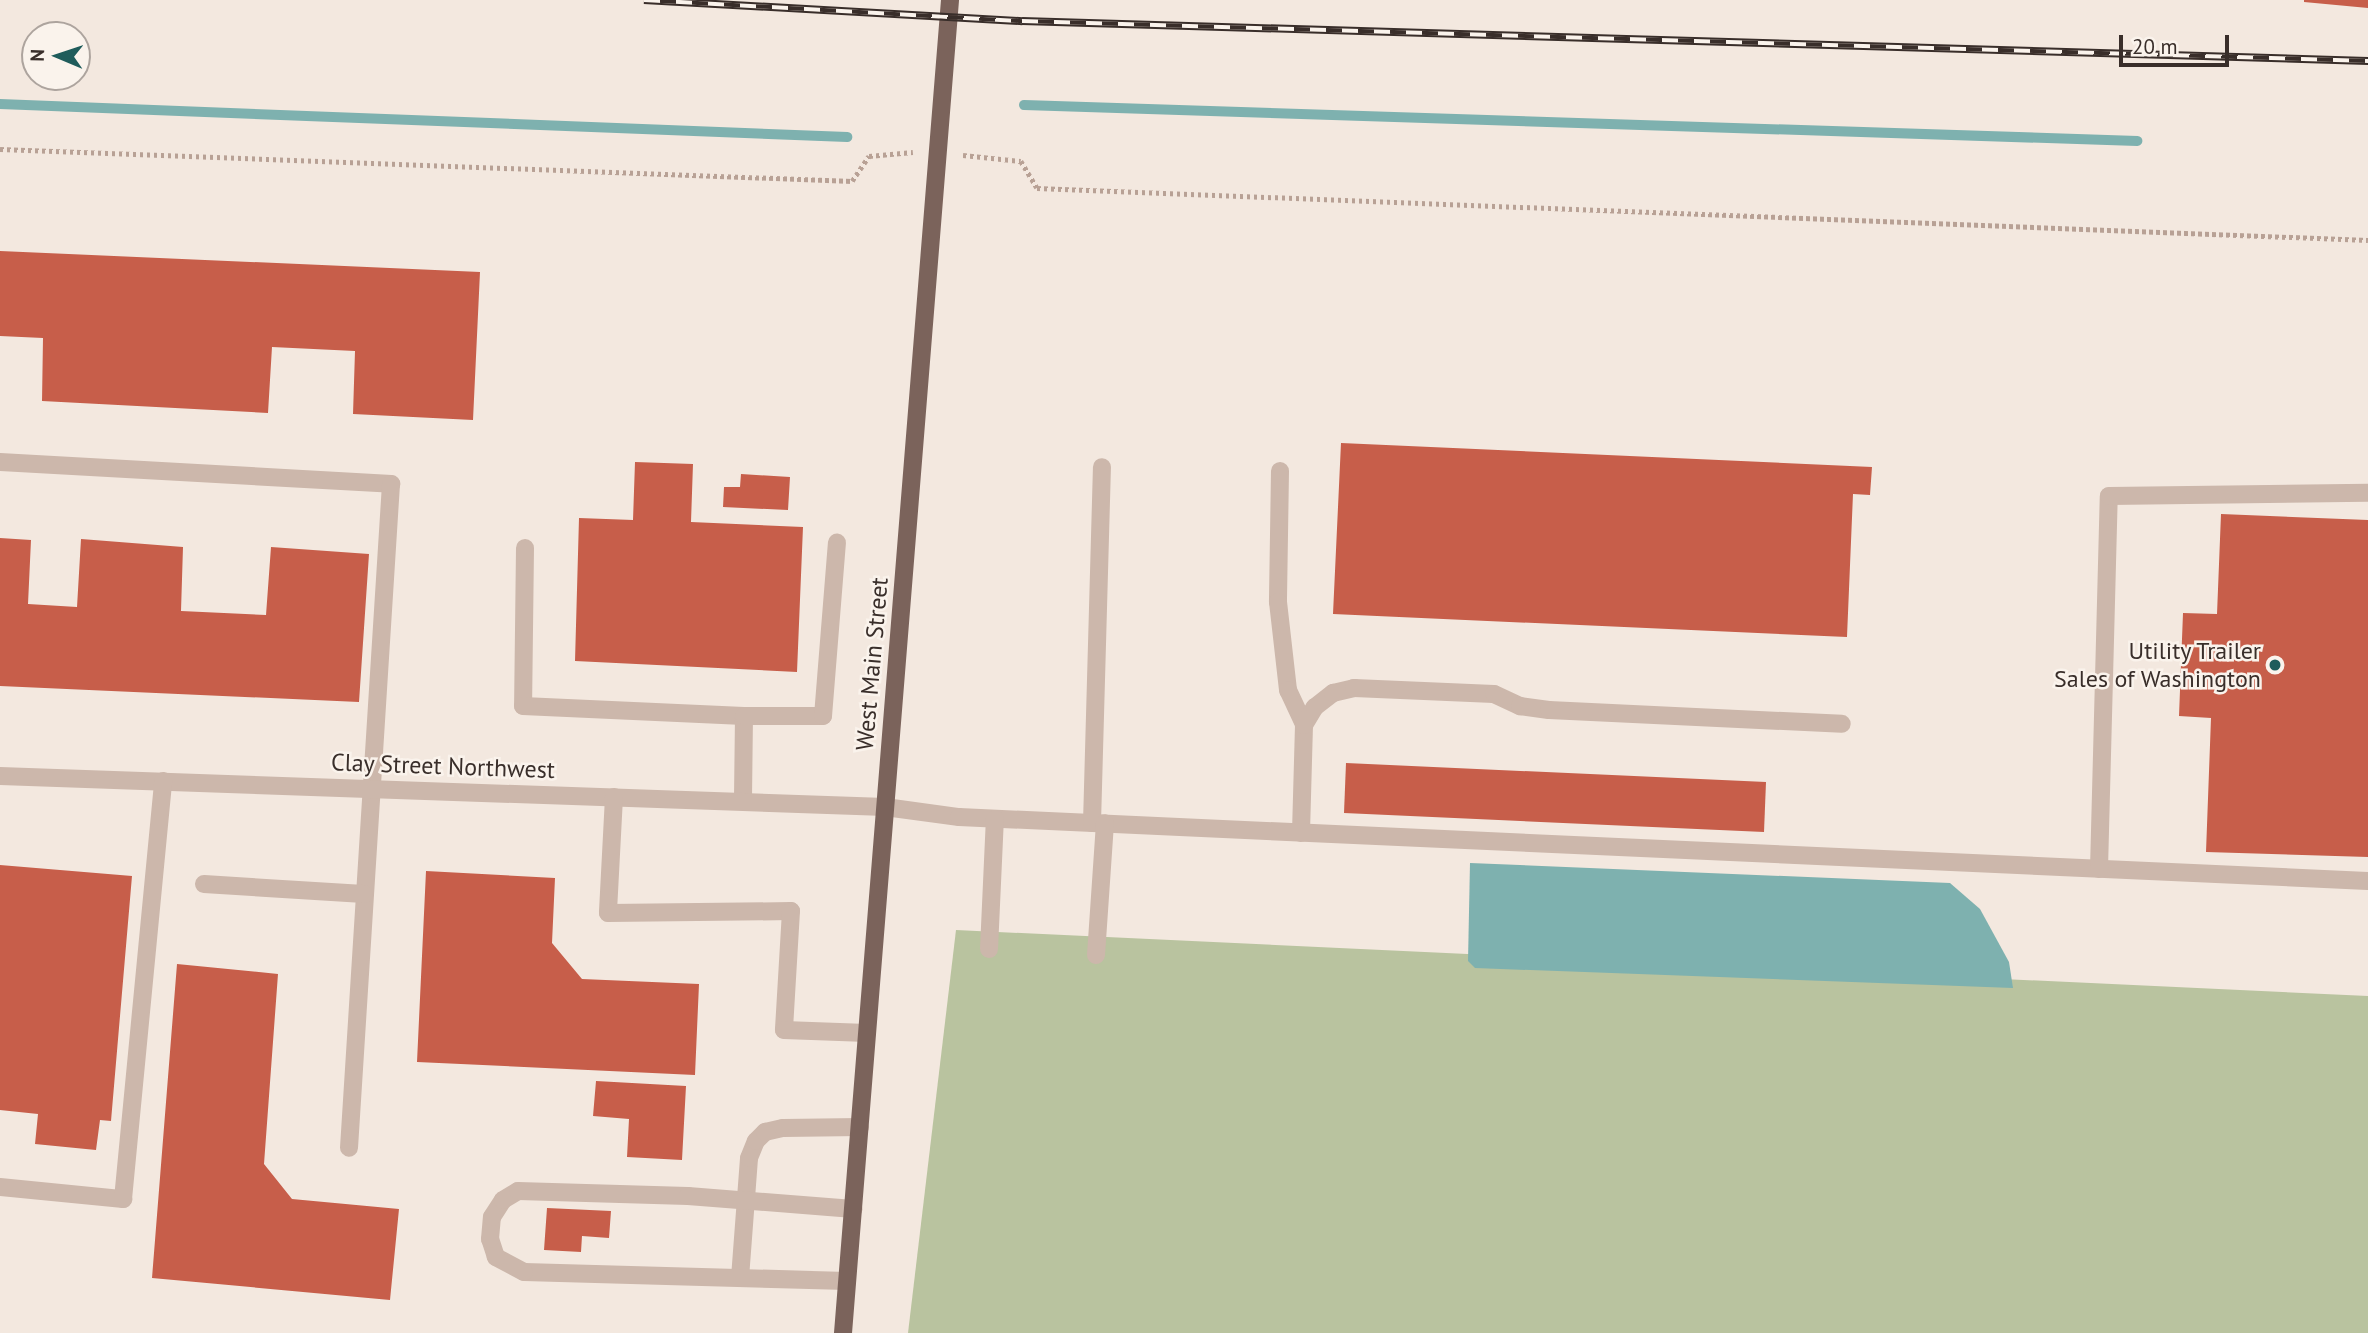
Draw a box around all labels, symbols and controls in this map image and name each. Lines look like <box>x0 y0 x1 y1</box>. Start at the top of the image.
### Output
north arrow <box>21 21 91 91</box>
scale bar <box>2123 21 2233 65</box>
text: 20 m <box>2132 33 2178 60</box>
text: N <box>25 49 49 62</box>
street label: West Main Street <box>850 576 894 752</box>
place label: Utility Trailer Sales of Washington <box>2054 637 2261 693</box>
marker: Utility Trailer Sales of Washington <box>2267 657 2283 673</box>
street label: Clay Street Northwest <box>330 748 556 784</box>

